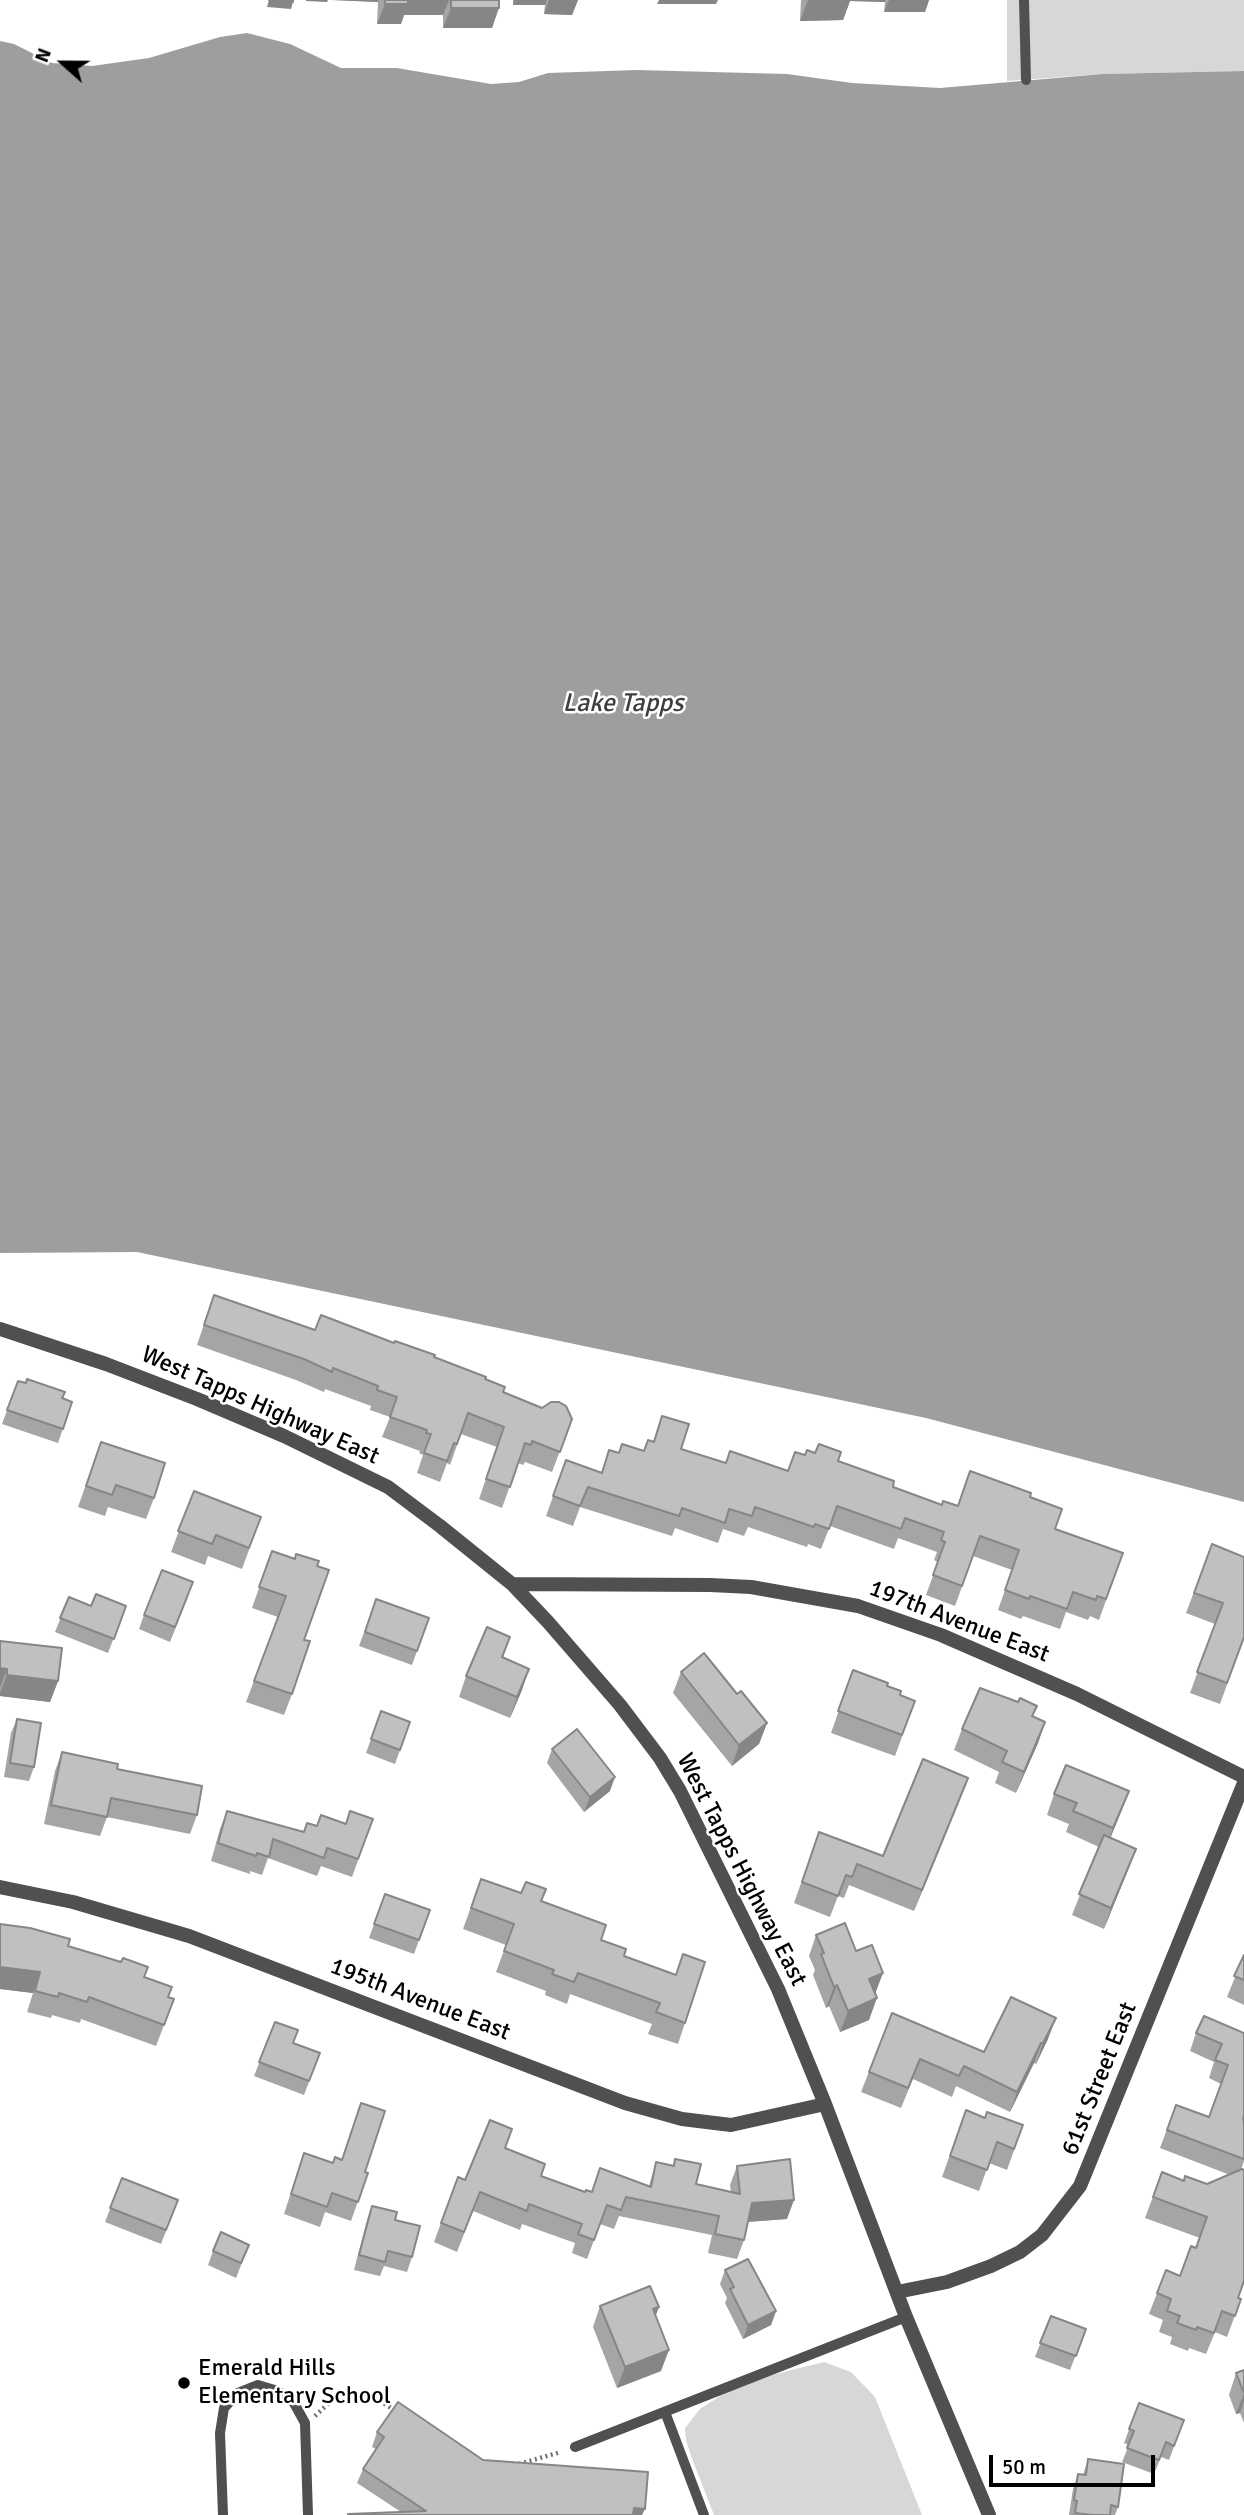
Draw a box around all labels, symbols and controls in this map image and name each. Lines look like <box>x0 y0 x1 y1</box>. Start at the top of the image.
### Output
north arrow <box>28 28 98 98</box>
text: N <box>30 45 57 66</box>
water label: Lake Tapps <box>563 688 683 720</box>
street label: West Tapps Highway East <box>137 1341 383 1471</box>
street label: 197th Avenue East <box>865 1574 1053 1670</box>
street label: West Tapps Highway East <box>670 1749 812 1991</box>
street label: 195th Avenue East <box>326 1952 514 2048</box>
street label: 61st Street East <box>1056 1998 1144 2160</box>
place label: Emerald Hills Elementary School <box>198 2355 391 2411</box>
marker: Emerald Hills Elementary School <box>176 2375 192 2391</box>
scale bar <box>992 2442 1158 2486</box>
text: 50 m <box>1002 2454 1046 2480</box>

